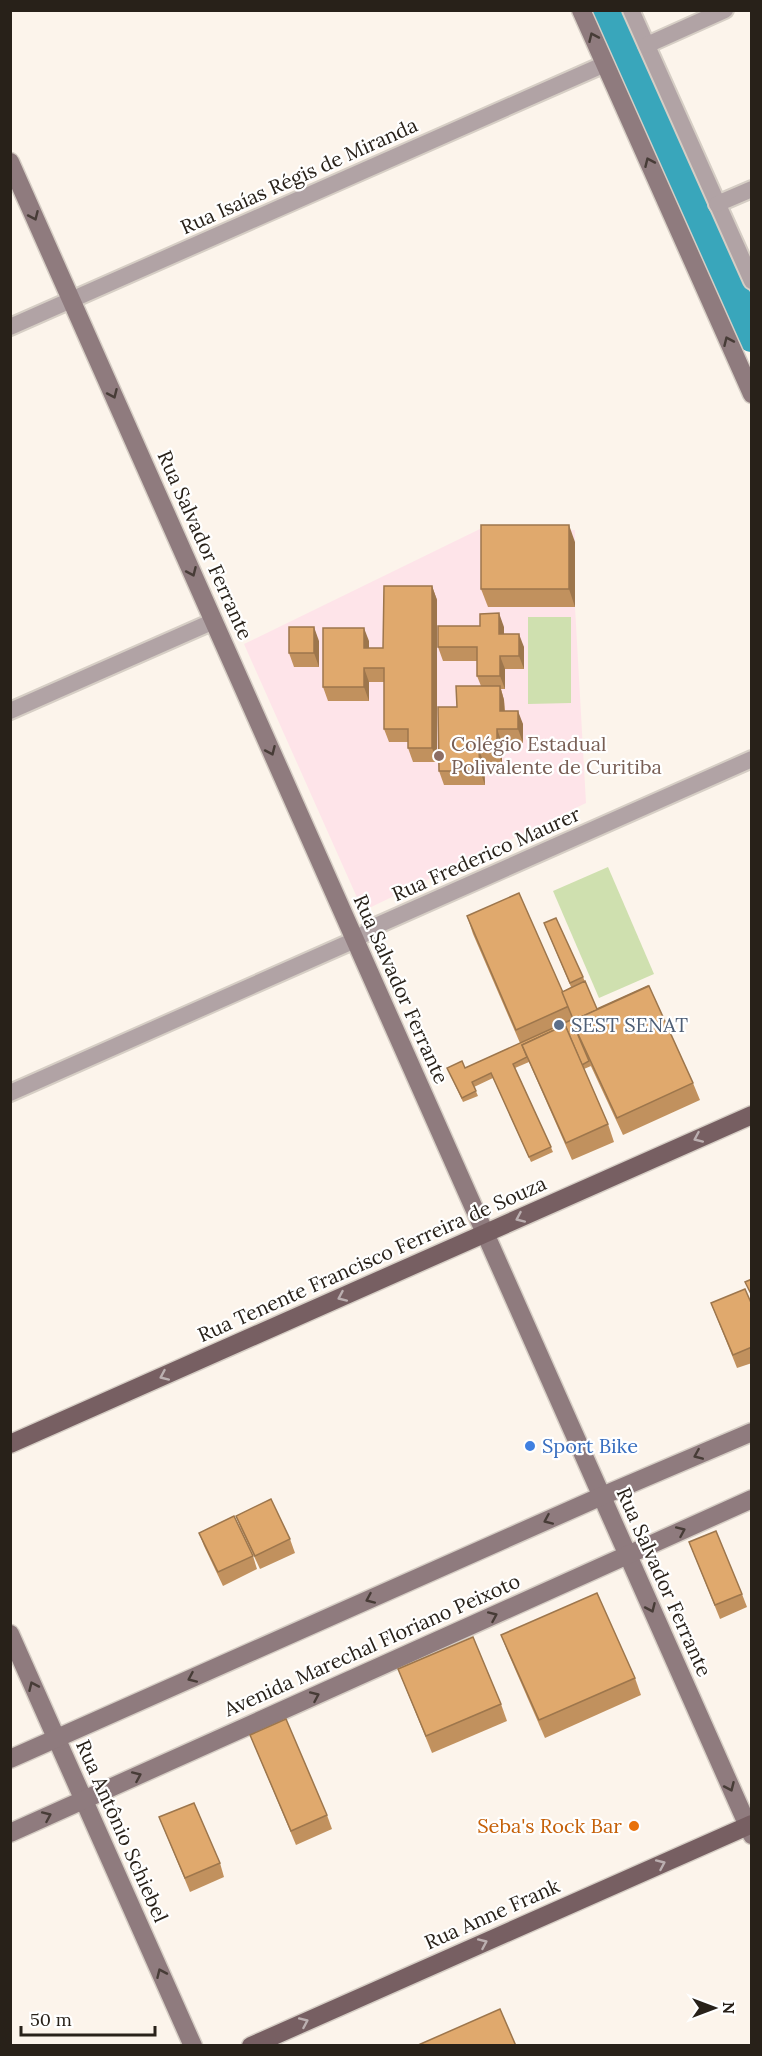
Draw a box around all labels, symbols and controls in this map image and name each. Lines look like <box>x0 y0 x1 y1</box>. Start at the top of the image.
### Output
one-way arrow <box>588 32 600 43</box>
street label: Rua Isaías Régis de Miranda <box>176 112 421 239</box>
one-way arrow <box>644 158 656 169</box>
one-way arrow <box>27 209 39 220</box>
one-way arrow <box>723 336 735 347</box>
one-way arrow <box>106 388 118 399</box>
street label: Rua Salvador Ferrante <box>152 446 259 643</box>
one-way arrow <box>185 566 197 577</box>
place label: Colégio Estadual Polivalente de Curitiba <box>451 731 662 779</box>
one-way arrow <box>264 744 276 755</box>
marker: Colégio Estadual Polivalente de Curitiba <box>432 749 446 763</box>
street label: Rua Frederico Maurer <box>388 801 584 906</box>
street label: Rua Salvador Ferrante <box>348 890 455 1087</box>
place label: SEST SENAT <box>571 1012 688 1037</box>
marker: SEST SENAT <box>552 1018 566 1032</box>
one-way arrow <box>693 1131 704 1143</box>
street label: Rua Tenente Francisco Ferreira de Souza <box>194 1170 550 1347</box>
one-way arrow <box>515 1210 526 1222</box>
one-way arrow <box>337 1290 348 1302</box>
one-way arrow <box>159 1369 170 1381</box>
place label: Sport Bike <box>542 1433 638 1458</box>
marker: Sport Bike <box>523 1439 537 1453</box>
one-way arrow <box>693 1448 704 1460</box>
street label: Rua Salvador Ferrante <box>611 1483 718 1680</box>
one-way arrow <box>544 1513 555 1525</box>
one-way arrow <box>674 1526 685 1538</box>
street label: Avenida Marechal Floriano Peixoto <box>219 1568 524 1722</box>
one-way arrow <box>365 1592 376 1604</box>
one-way arrow <box>644 1602 656 1613</box>
one-way arrow <box>487 1611 498 1623</box>
one-way arrow <box>187 1671 198 1683</box>
one-way arrow <box>29 1681 41 1692</box>
one-way arrow <box>309 1691 320 1703</box>
street label: Rua Antônio Schiebel <box>71 1736 174 1926</box>
one-way arrow <box>131 1771 142 1783</box>
one-way arrow <box>723 1780 735 1791</box>
one-way arrow <box>41 1812 52 1824</box>
place label: Seba's Rock Bar <box>477 1813 622 1838</box>
marker: Seba's Rock Bar <box>627 1819 641 1833</box>
one-way arrow <box>655 1859 666 1871</box>
street label: Rua Anne Frank <box>420 1872 564 1955</box>
one-way arrow <box>476 1938 487 1950</box>
one-way arrow <box>156 1968 168 1979</box>
north arrow <box>684 1978 744 2038</box>
scale bar <box>21 1999 154 2037</box>
text: N <box>719 2002 739 2014</box>
text: 50 m <box>30 2008 72 2031</box>
one-way arrow <box>298 2017 309 2029</box>

